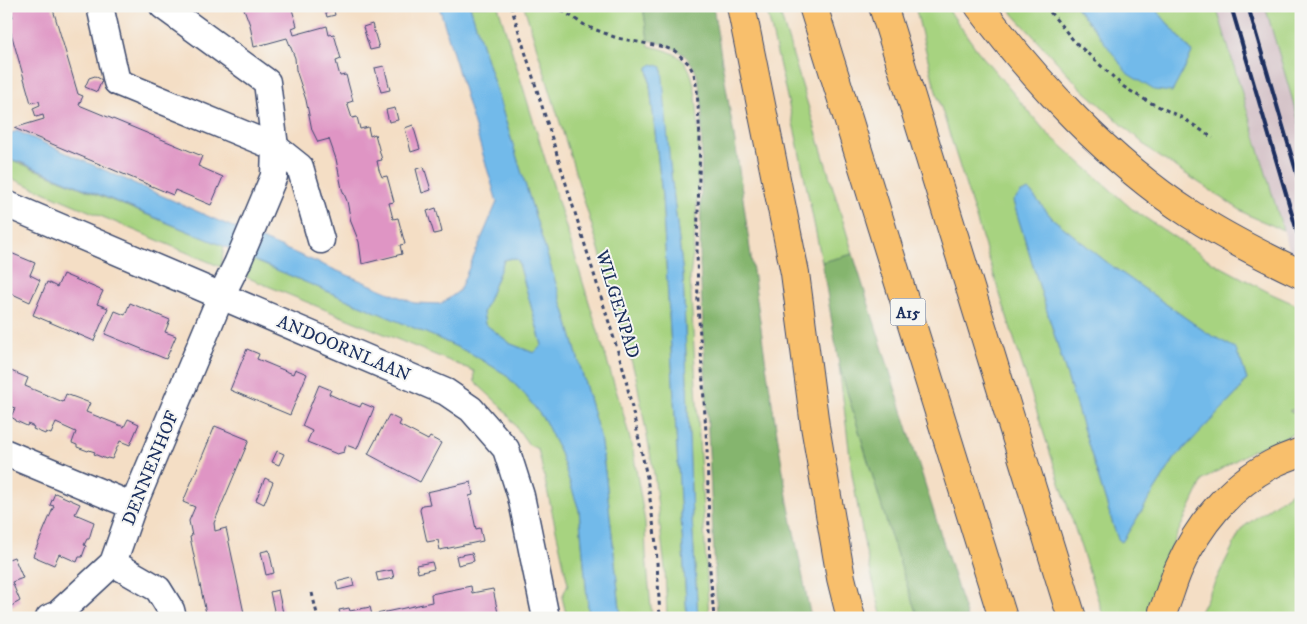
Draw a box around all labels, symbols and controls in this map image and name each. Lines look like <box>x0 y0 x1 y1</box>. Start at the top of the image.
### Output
street label: WILGENPAD <box>590 247 644 361</box>
road number: A15 <box>890 298 926 326</box>
street label: ANDOORNLAAN <box>274 311 414 387</box>
street label: DENNENHOF <box>118 408 184 529</box>

